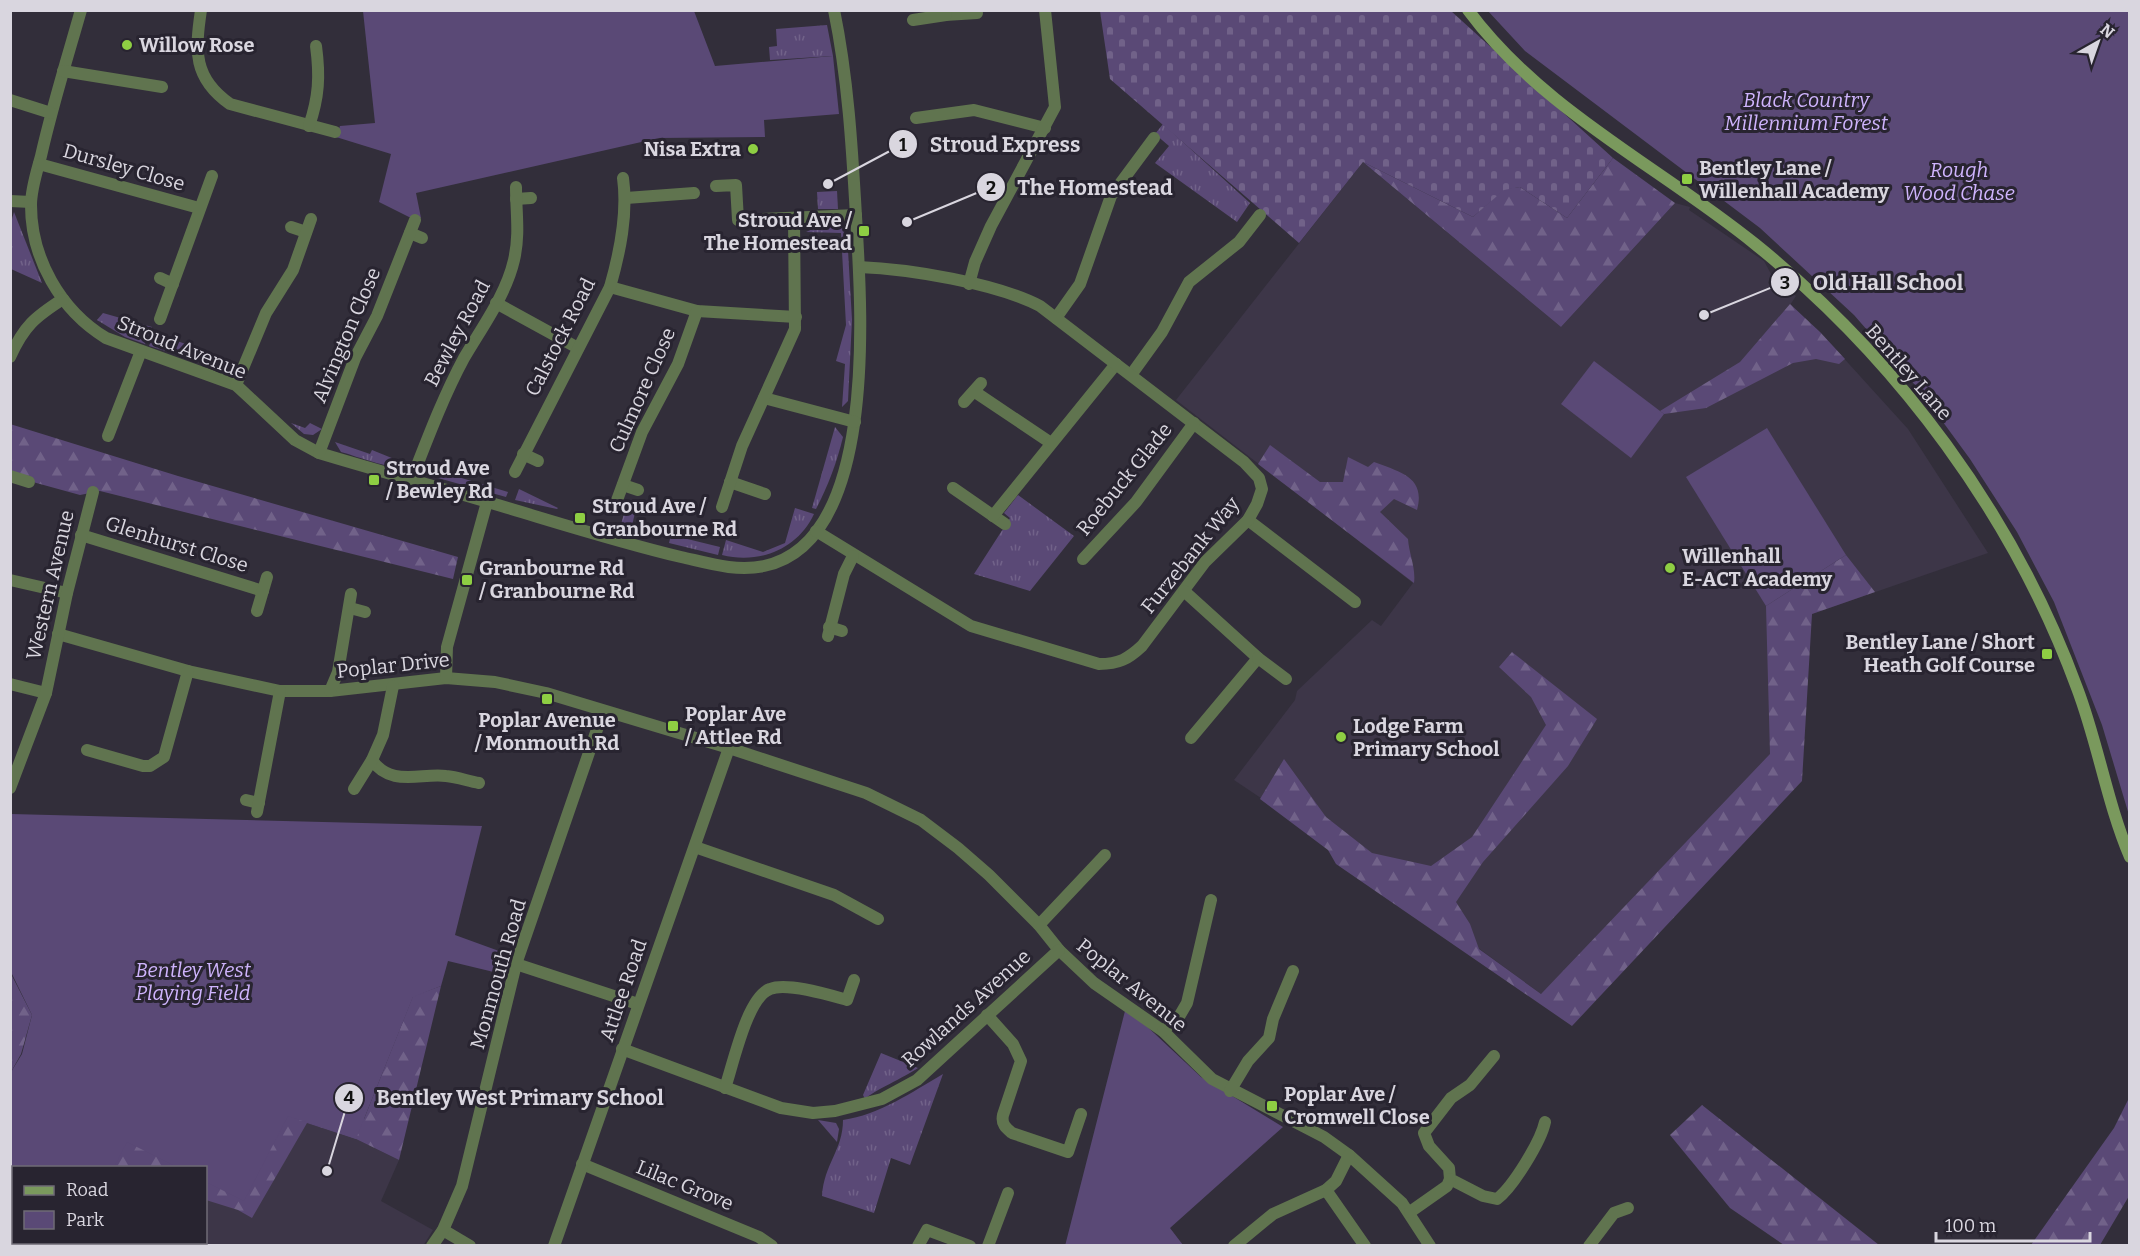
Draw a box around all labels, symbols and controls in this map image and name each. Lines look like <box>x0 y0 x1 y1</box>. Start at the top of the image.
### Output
north arrow <box>2068 12 2128 72</box>
text: N <box>2096 20 2118 42</box>
place label: Willow Rose <box>139 33 254 57</box>
marker: Willow Rose <box>120 38 134 52</box>
park label: Black Country Millennium Forest <box>1724 88 1889 135</box>
callout: Stroud Express <box>888 125 1093 164</box>
text: Stroud Express <box>930 132 1080 158</box>
text: 1 <box>899 134 907 156</box>
place label: Nisa Extra <box>644 137 741 161</box>
street label: Dursley Close <box>60 138 188 196</box>
marker: Nisa Extra <box>746 142 760 156</box>
place label: Bentley Lane / Willenhall Academy <box>1699 156 1890 203</box>
park label: Rough Wood Chase <box>1903 158 2015 205</box>
callout: The Homestead <box>976 168 1185 207</box>
marker: Bentley Lane / Willenhall Academy <box>1680 172 1694 186</box>
text: The Homestead <box>1017 175 1173 201</box>
text: 2 <box>986 177 996 199</box>
place label: Stroud Ave / The Homestead <box>704 208 852 255</box>
marker: Stroud Ave / The Homestead <box>857 224 871 238</box>
callout: Old Hall School <box>1770 263 1975 302</box>
street label: Alvington Close <box>307 264 385 406</box>
text: Old Hall School <box>1813 270 1964 296</box>
text: 3 <box>1780 272 1790 294</box>
street label: Calstock Road <box>520 274 600 400</box>
street label: Bewley Road <box>419 276 495 390</box>
street label: Stroud Avenue <box>114 310 250 384</box>
street label: Bentley Lane <box>1861 319 1957 425</box>
street label: Culmore Close <box>604 324 680 456</box>
street label: Roebuck Glade <box>1071 418 1177 540</box>
place label: Stroud Ave / Bewley Rd <box>385 456 493 503</box>
marker: Stroud Ave / Bewley Rd <box>367 473 381 487</box>
street label: Furzebank Way <box>1136 492 1245 618</box>
place label: Stroud Ave / Granbourne Rd <box>592 494 737 541</box>
street label: Western Avenue <box>21 508 79 662</box>
street label: Glenhurst Close <box>103 511 251 577</box>
marker: Stroud Ave / Granbourne Rd <box>573 511 587 525</box>
place label: Willenhall E-ACT Academy <box>1682 544 1833 591</box>
place label: Granbourne Rd / Granbourne Rd <box>478 556 634 603</box>
marker: Willenhall E-ACT Academy <box>1663 561 1677 575</box>
marker: Granbourne Rd / Granbourne Rd <box>460 573 474 587</box>
place label: Bentley Lane / Short Heath Golf Course <box>1845 630 2035 677</box>
street label: Poplar Drive <box>335 647 451 683</box>
marker: Bentley Lane / Short Heath Golf Course <box>2040 647 2054 661</box>
marker: Poplar Avenue / Monmouth Rd <box>540 692 554 706</box>
place label: Poplar Ave / Attlee Rd <box>684 702 786 749</box>
place label: Poplar Avenue / Monmouth Rd <box>474 708 619 755</box>
place label: Lodge Farm Primary School <box>1353 714 1500 761</box>
marker: Poplar Ave / Attlee Rd <box>666 719 680 733</box>
marker: Lodge Farm Primary School <box>1334 730 1348 744</box>
street label: Monmouth Road <box>465 896 531 1052</box>
street label: Poplar Avenue <box>1072 933 1192 1037</box>
street label: Attlee Road <box>594 936 652 1044</box>
street label: Rowlands Avenue <box>897 944 1035 1072</box>
park label: Bentley West Playing Field <box>135 958 252 1005</box>
callout: Bentley West Primary School <box>334 1079 676 1118</box>
place label: Poplar Ave / Cromwell Close <box>1284 1082 1430 1129</box>
text: Bentley West Primary School <box>376 1085 664 1111</box>
text: 4 <box>344 1087 355 1109</box>
marker: Poplar Ave / Cromwell Close <box>1265 1099 1279 1113</box>
street label: Lilac Grove <box>633 1155 737 1215</box>
legend <box>12 1166 207 1244</box>
text: Road <box>66 1179 109 1201</box>
scale bar <box>1936 1205 2090 1243</box>
text: Park <box>66 1209 105 1231</box>
text: 100 m <box>1945 1215 1996 1237</box>

